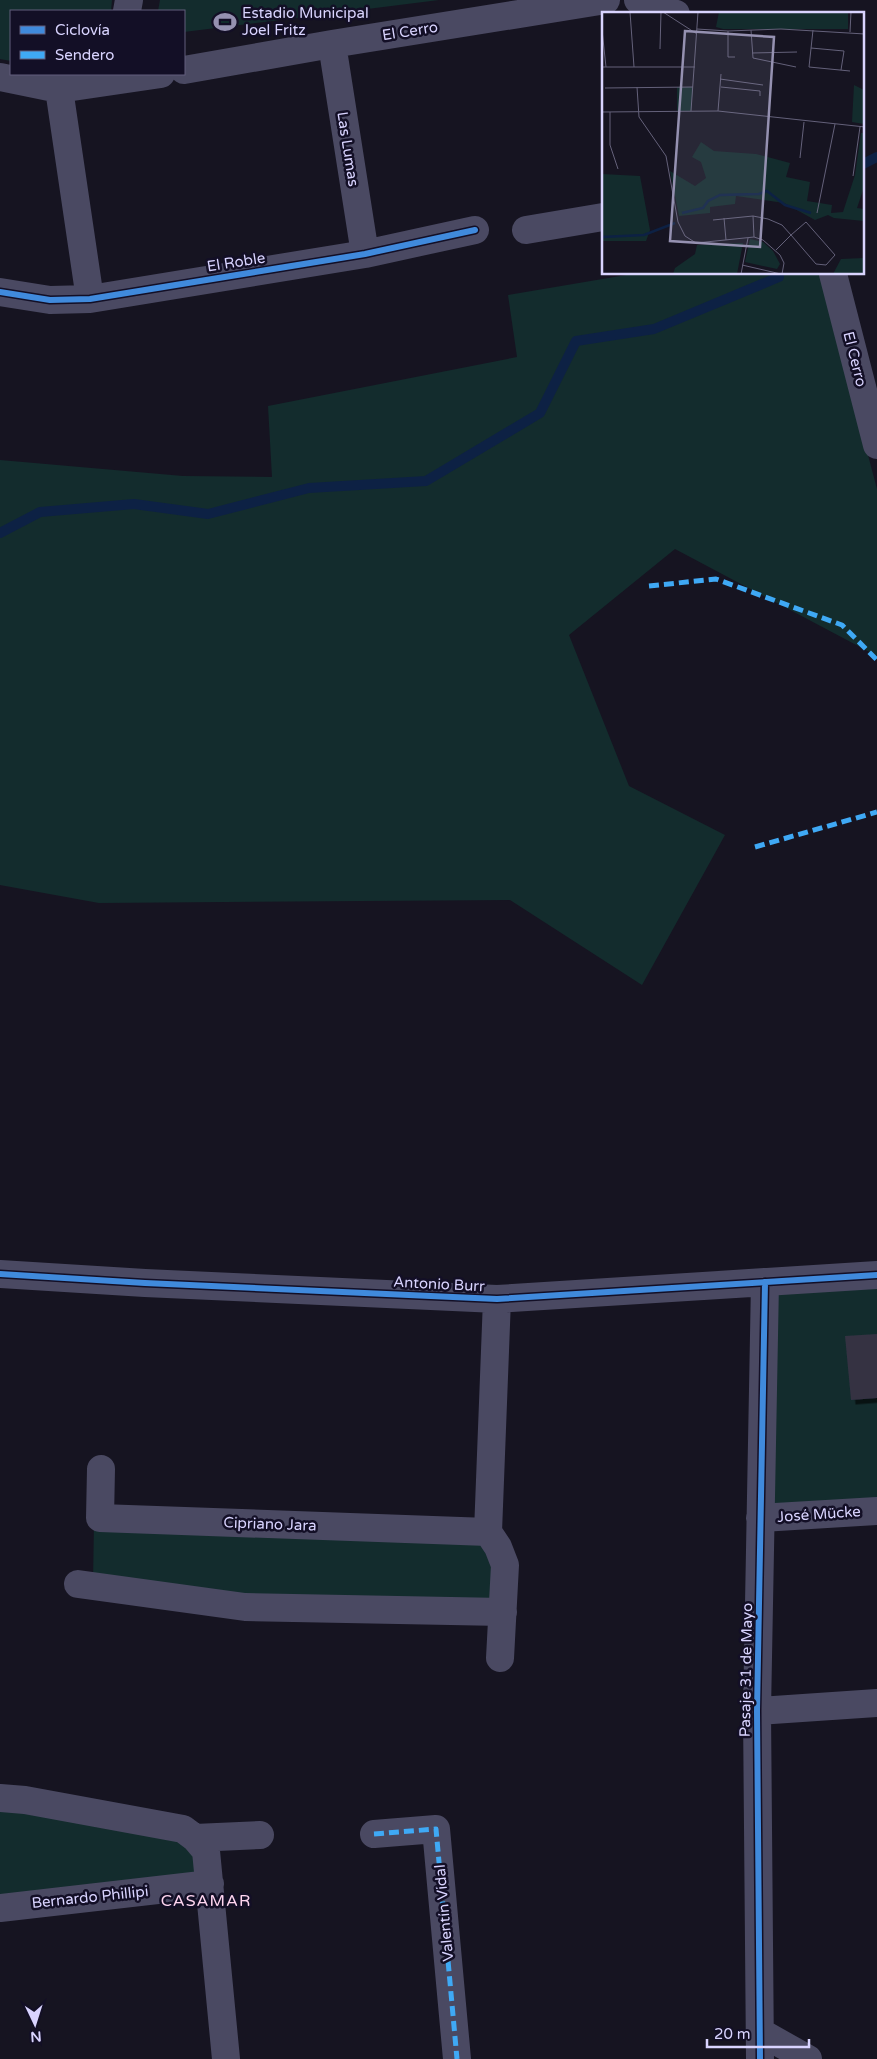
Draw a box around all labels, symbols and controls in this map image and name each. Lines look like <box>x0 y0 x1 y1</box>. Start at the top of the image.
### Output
place label: Estadio Municipal Joel Fritz <box>242 4 369 39</box>
sports icon: Estadio Municipal Joel Fritz <box>212 9 238 35</box>
legend <box>10 10 185 75</box>
inset map <box>602 12 864 275</box>
street label: El Cerro <box>381 18 439 44</box>
text: Ciclovía <box>55 21 110 39</box>
text: Sendero <box>55 46 114 64</box>
street label: Las Lumas <box>333 110 363 188</box>
street label: El Roble <box>206 249 266 275</box>
street label: El Cerro <box>839 330 871 388</box>
street label: Antonio Burr <box>393 1273 485 1295</box>
street label: José Mücke <box>777 1502 861 1526</box>
street label: Cipriano Jara <box>223 1513 317 1535</box>
street label: Pasaje 31 de Mayo <box>736 1603 756 1737</box>
street label: Valentín Vidal <box>431 1864 457 1962</box>
street label: Bernardo Phillipi <box>31 1882 149 1912</box>
district label: CASAMAR <box>161 1891 251 1911</box>
north arrow <box>10 1999 60 2049</box>
scale bar <box>707 2016 810 2048</box>
text: 20 m <box>714 2025 751 2043</box>
text: N <box>30 2028 42 2045</box>

